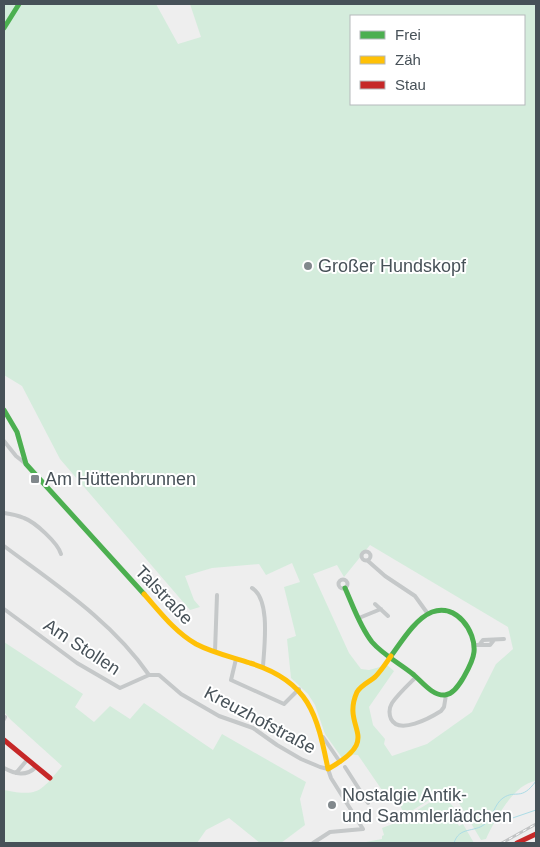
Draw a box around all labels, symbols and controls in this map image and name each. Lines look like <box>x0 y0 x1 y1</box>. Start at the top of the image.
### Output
legend <box>350 15 525 105</box>
text: Frei <box>395 26 421 43</box>
text: Zäh <box>395 51 421 68</box>
text: Stau <box>395 76 426 93</box>
place label: Großer Hundskopf <box>318 256 467 276</box>
marker: Großer Hundskopf <box>302 260 314 272</box>
place label: Am Hüttenbrunnen <box>45 469 196 489</box>
marker: Am Hüttenbrunnen <box>29 473 41 485</box>
street label: Talstraße <box>131 561 197 629</box>
street label: Am Stollen <box>40 615 124 679</box>
street label: Kreuzhofstraße <box>201 682 319 758</box>
place label: Nostalgie Antik- und Sammlerlädchen <box>342 785 512 826</box>
marker: Nostalgie Antik- und Sammlerlädchen <box>326 799 338 811</box>

